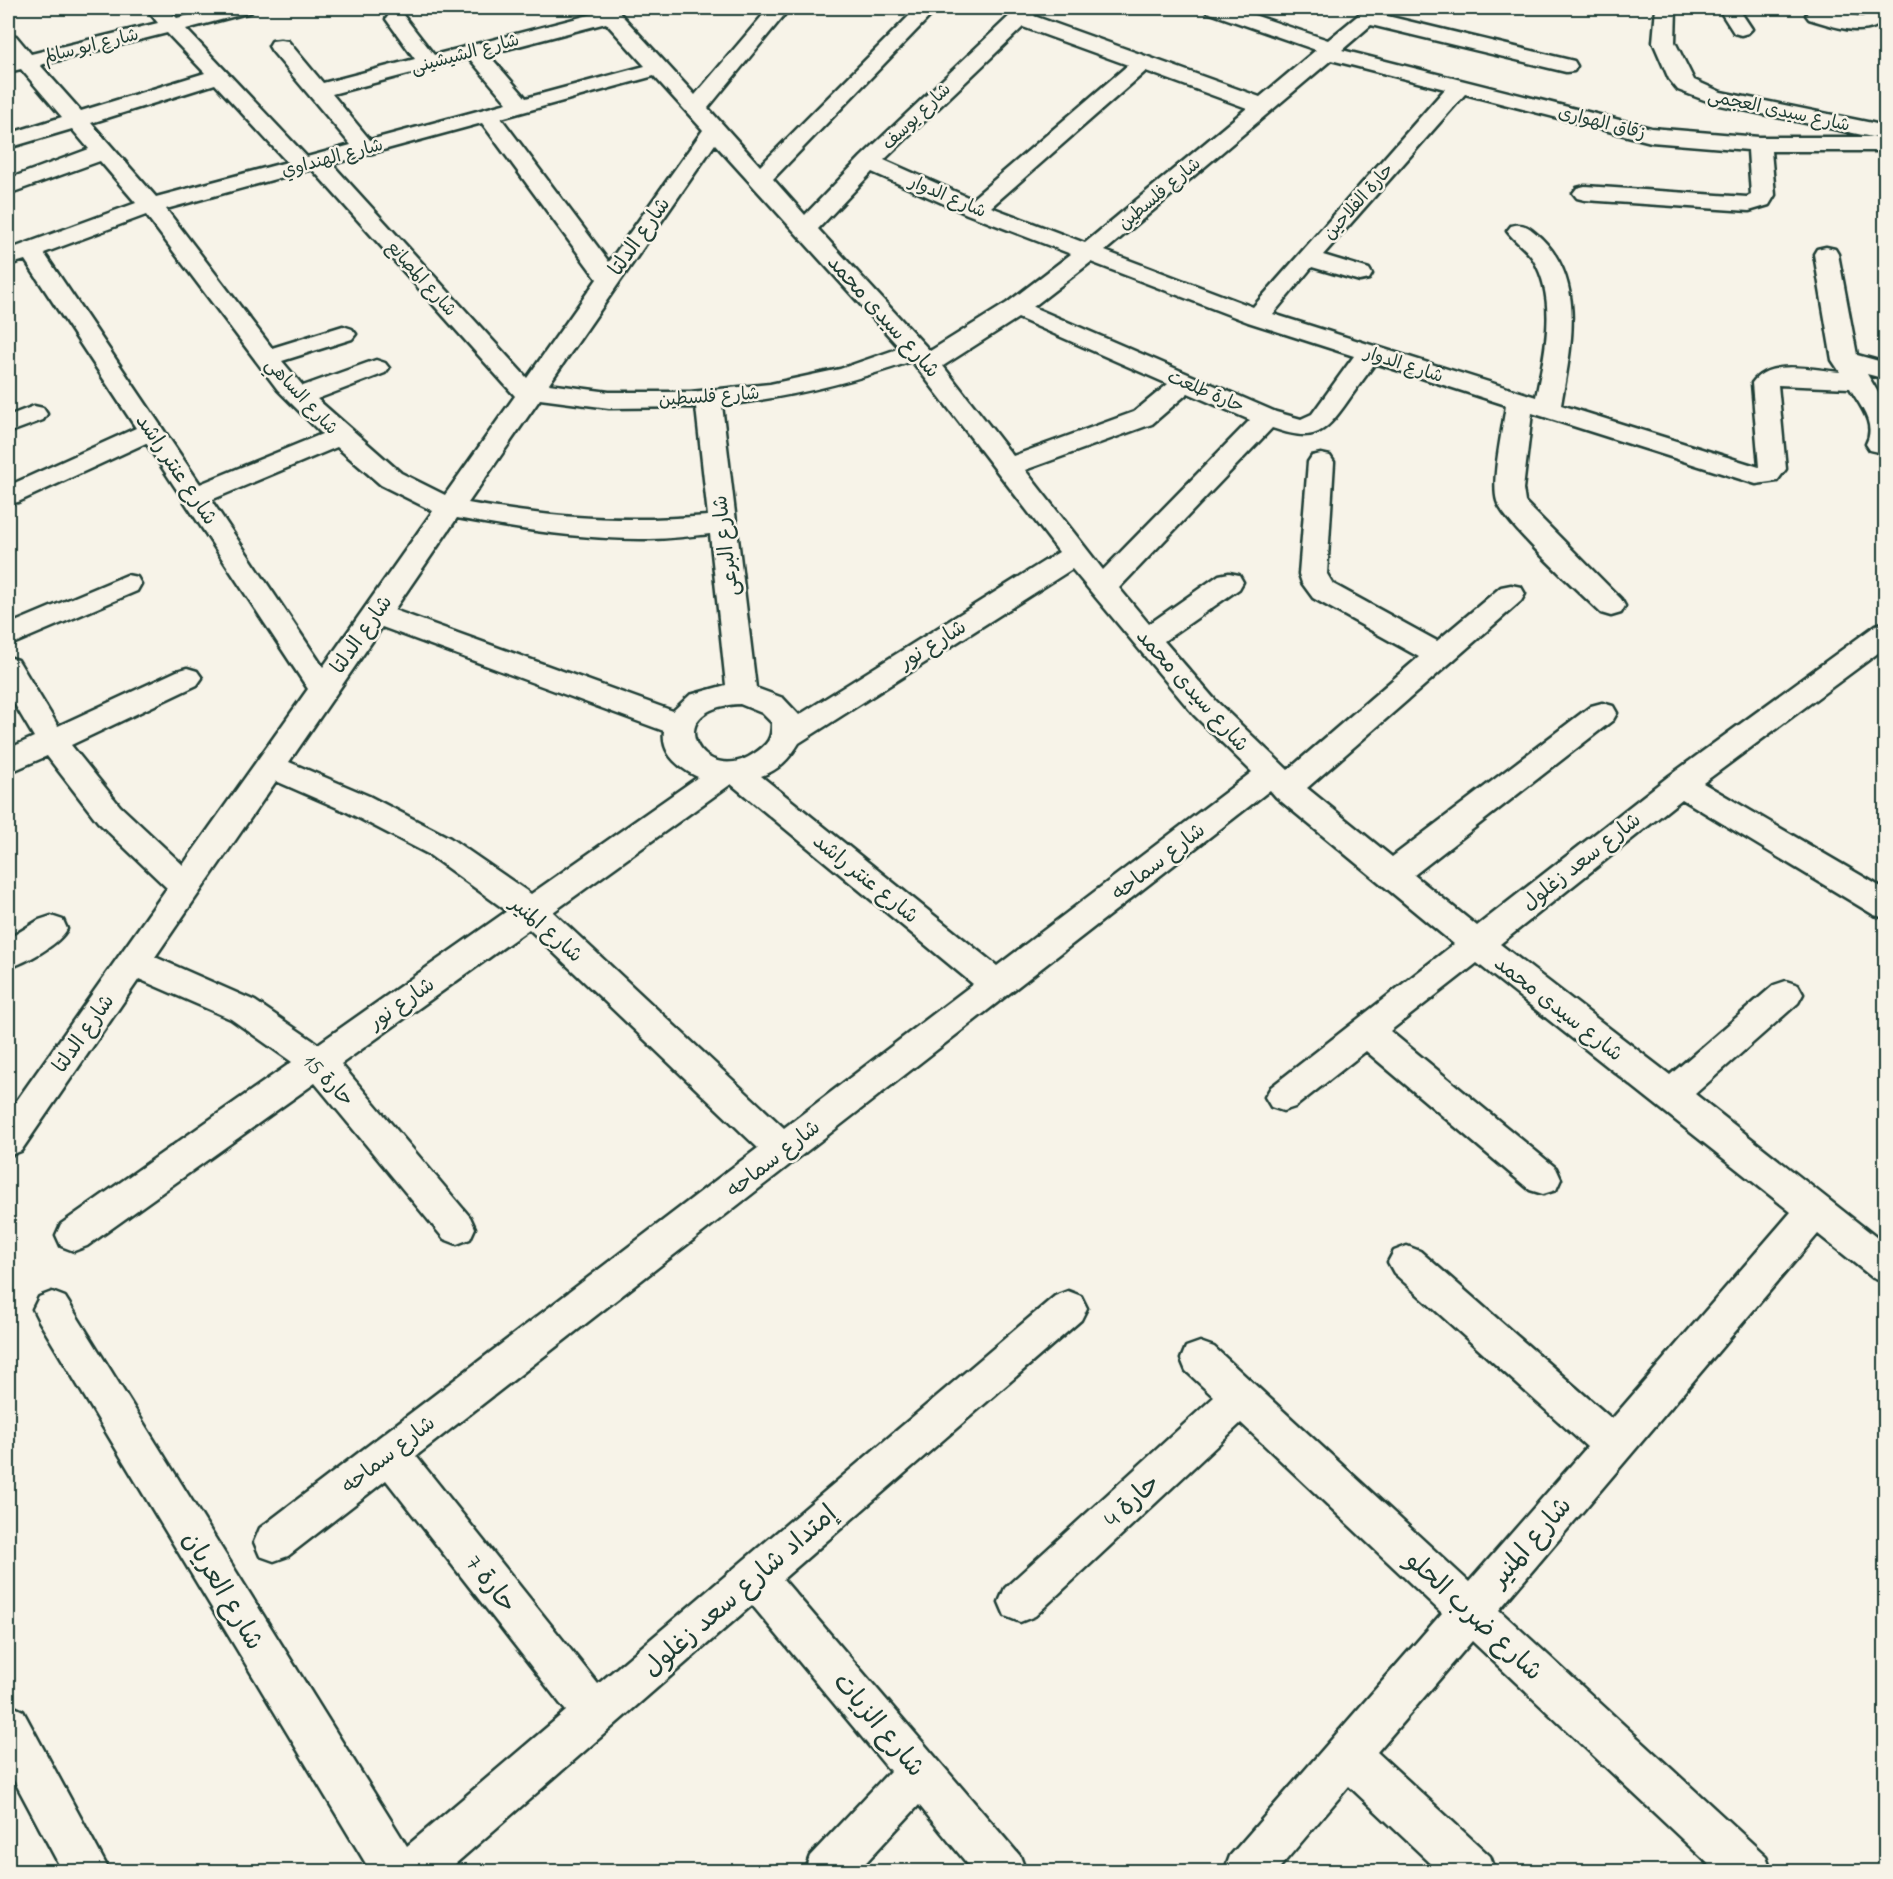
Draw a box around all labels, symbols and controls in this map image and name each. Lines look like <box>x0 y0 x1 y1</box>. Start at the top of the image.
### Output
street label: شارع ابو سالم <box>41 23 142 71</box>
street label: شارع الشيشينى <box>408 28 523 82</box>
street label: شارع يوسف <box>877 78 958 157</box>
street label: شارع سيدى العجمى <box>1705 84 1852 140</box>
street label: زقاق الهوارى <box>1555 101 1648 147</box>
street label: شارع الهنداوي <box>279 133 386 185</box>
street label: شارع فلسطين <box>1113 152 1207 237</box>
street label: حارة الفلاحين <box>1318 158 1401 246</box>
street label: شارع الدوار <box>903 169 990 226</box>
street label: شارع الدلتا <box>602 192 679 283</box>
street label: شارع المصانع <box>379 236 462 323</box>
street label: شارع سيدى محمد <box>819 249 946 386</box>
street label: شارع الدوار <box>1359 340 1446 391</box>
street label: شارع الساهي <box>257 353 343 442</box>
street label: حارة طلعت <box>1163 365 1248 421</box>
street label: شارع فلسطين <box>658 381 761 414</box>
street label: شارع عنتر راشد <box>127 408 224 532</box>
street label: شارع البرعى <box>706 493 748 598</box>
street label: شارع الدلتا <box>324 590 401 681</box>
street label: شارع نور <box>892 613 973 679</box>
street label: شارع سيدى محمد <box>1128 623 1255 760</box>
street label: شارع سعد زغلول <box>1516 806 1648 919</box>
street label: شارع سماحه <box>1106 816 1212 909</box>
street label: شارع عنتر راشد <box>805 827 924 932</box>
street label: شارع المنير <box>501 889 589 971</box>
street label: شارع سيدى محمد <box>1487 950 1629 1070</box>
street label: شارع نور <box>362 971 441 1039</box>
street label: شارع الدلتا <box>46 989 123 1080</box>
street label: حارة 15 <box>295 1048 360 1114</box>
street label: شارع سماحه <box>721 1113 827 1206</box>
street label: شارع سماحه <box>336 1409 442 1502</box>
street label: حارة 4 <box>1096 1466 1170 1538</box>
street label: شارع المنير <box>1481 1489 1582 1598</box>
street label: إمتداد شارع سعد زغلول <box>635 1497 846 1688</box>
street label: شارع العريان <box>171 1525 272 1658</box>
street label: شارع ضرب الحلو <box>1395 1543 1550 1691</box>
street label: حارة 7 <box>455 1547 525 1622</box>
street label: شارع الزيات <box>823 1665 933 1787</box>

